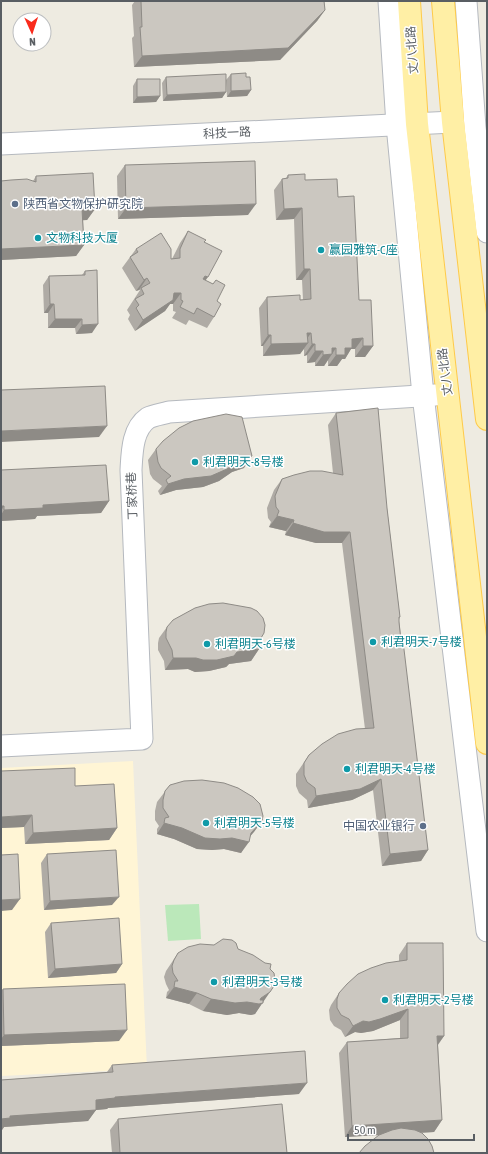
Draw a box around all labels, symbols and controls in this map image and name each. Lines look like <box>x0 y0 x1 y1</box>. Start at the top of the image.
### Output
north arrow <box>12 12 52 52</box>
street label: 丈八北路 <box>403 26 421 74</box>
text: N <box>29 36 36 48</box>
street label: 科技一路 <box>203 125 251 141</box>
place label: 陕西省文物保护研究院 <box>23 197 143 211</box>
marker: 陕西省文物保护研究院 <box>10 199 20 209</box>
place label: 文物科技大厦 <box>46 231 118 245</box>
marker: 文物科技大厦 <box>33 233 43 243</box>
place label: 赢园雅筑-C座 <box>329 243 397 257</box>
marker: 赢园雅筑-C座 <box>316 245 326 255</box>
street label: 丈八北路 <box>435 347 455 397</box>
place label: 利君明天-8号楼 <box>203 455 284 469</box>
marker: 利君明天-8号楼 <box>190 457 200 467</box>
street label: 丁家桥巷 <box>124 472 140 520</box>
place label: 利君明天-7号楼 <box>381 635 462 649</box>
place label: 利君明天-6号楼 <box>215 637 296 651</box>
marker: 利君明天-7号楼 <box>368 637 378 647</box>
marker: 利君明天-6号楼 <box>202 639 212 649</box>
place label: 利君明天-4号楼 <box>355 762 436 776</box>
marker: 利君明天-4号楼 <box>342 764 352 774</box>
place label: 利君明天-5号楼 <box>214 816 295 830</box>
marker: 利君明天-5号楼 <box>201 818 211 828</box>
place label: 中国农业银行 <box>343 819 415 833</box>
marker: 中国农业银行 <box>418 821 428 831</box>
place label: 利君明天-3号楼 <box>222 975 303 989</box>
marker: 利君明天-3号楼 <box>209 977 219 987</box>
place label: 利君明天-2号楼 <box>393 993 474 1007</box>
marker: 利君明天-2号楼 <box>380 995 390 1005</box>
scale bar <box>348 1116 474 1142</box>
text: 50 m <box>354 1123 376 1137</box>

